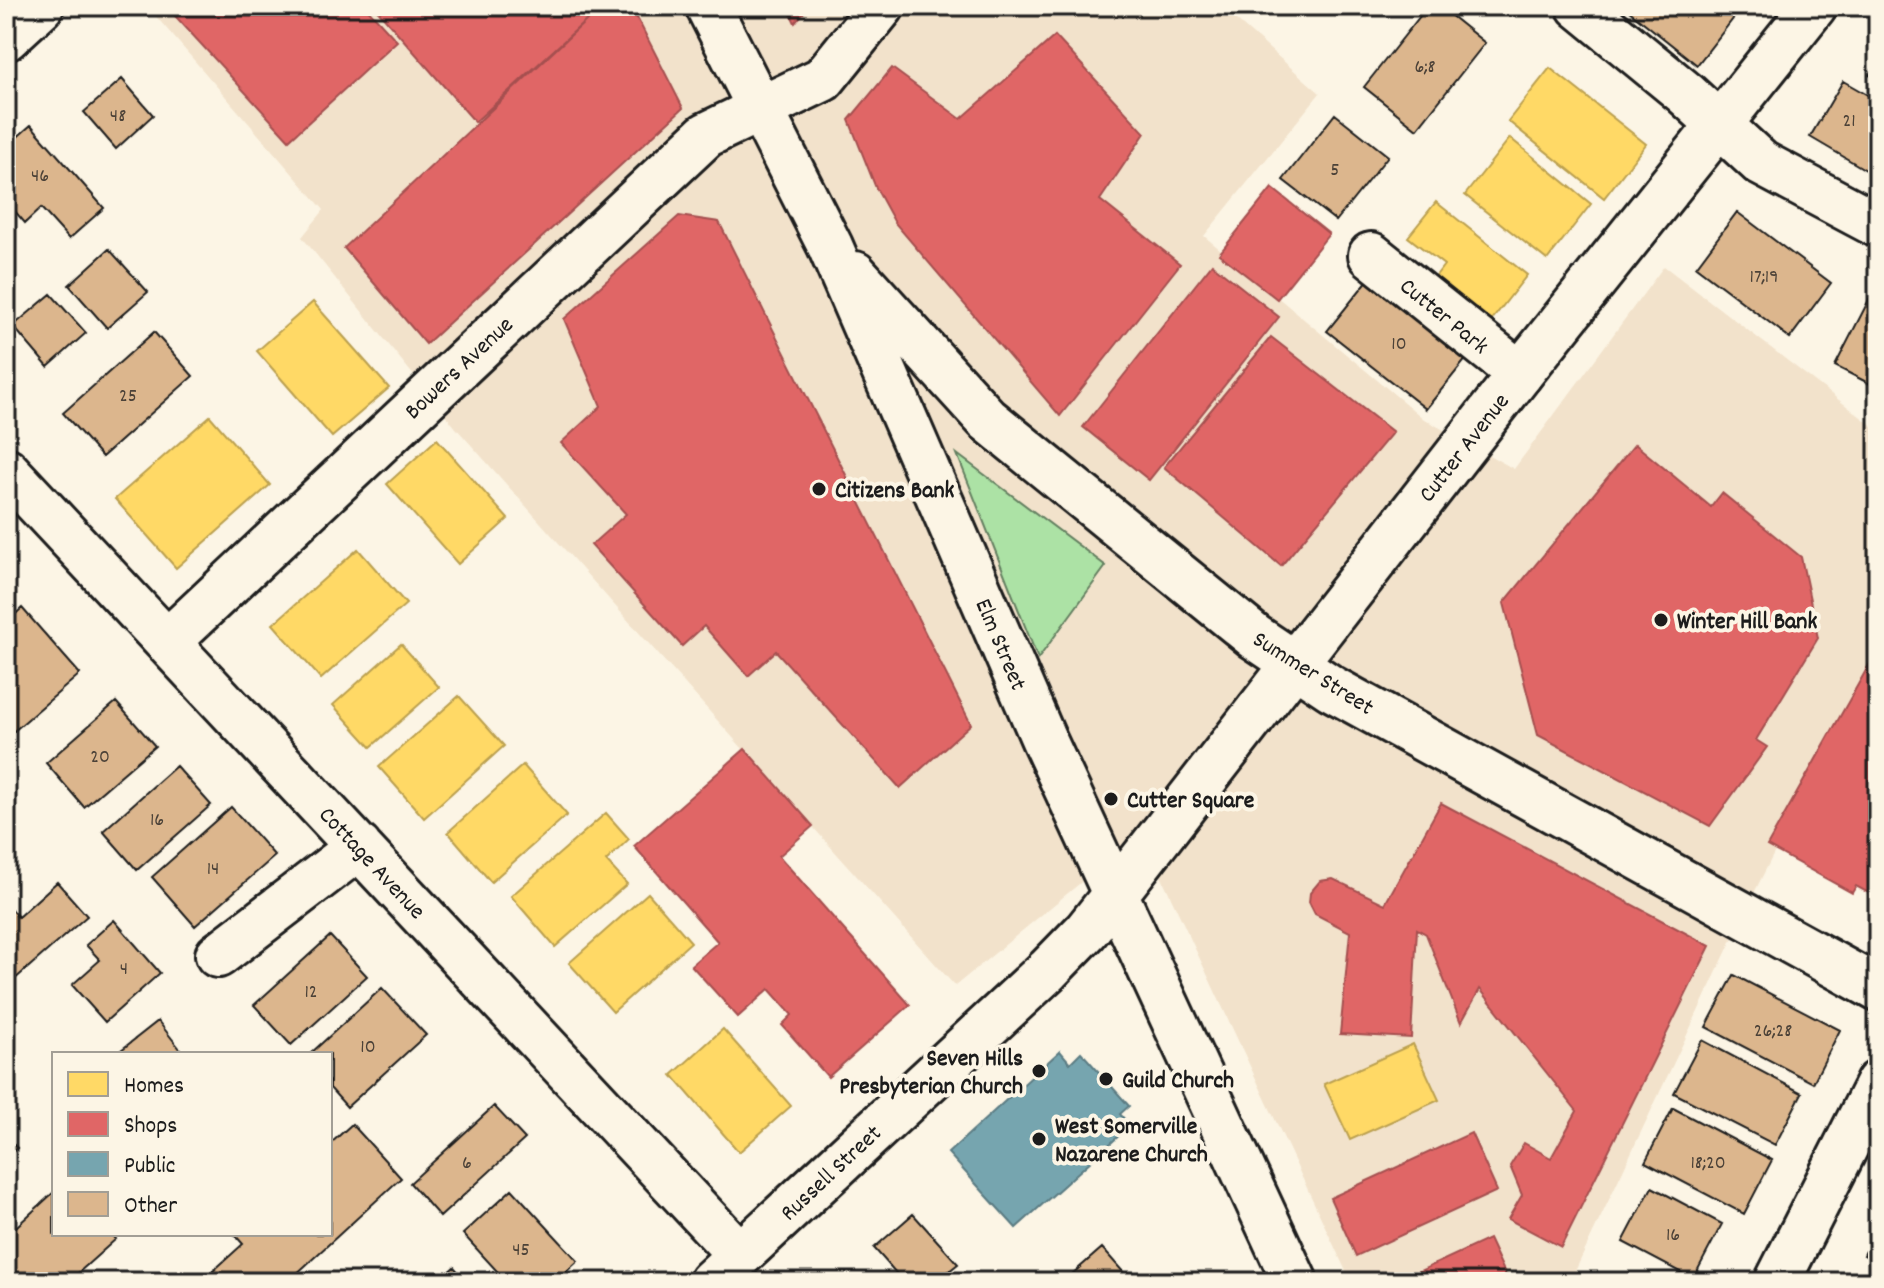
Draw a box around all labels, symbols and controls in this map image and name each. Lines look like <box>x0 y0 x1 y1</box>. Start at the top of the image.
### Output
house number: 6;8 <box>1415 54 1436 82</box>
house number: 48 <box>110 103 126 131</box>
house number: 21 <box>1842 108 1856 136</box>
house number: 5 <box>1330 157 1340 185</box>
house number: 46 <box>31 163 49 191</box>
house number: 17;19 <box>1750 264 1778 292</box>
street label: Cutter Park <box>1391 271 1495 364</box>
street label: Bowers Avenue <box>398 310 522 429</box>
house number: 10 <box>1391 331 1407 359</box>
house number: 25 <box>119 383 137 411</box>
street label: Cutter Avenue <box>1412 387 1519 511</box>
place label: Citizens Bank <box>835 475 955 509</box>
marker: Citizens Bank <box>810 480 828 498</box>
street label: Elm Street <box>965 594 1034 697</box>
place label: Winter Hill Bank <box>1677 606 1817 640</box>
marker: Winter Hill Bank <box>1652 611 1670 629</box>
street label: Summer Street <box>1245 624 1380 725</box>
house number: 20 <box>90 744 110 772</box>
place label: Cutter Square <box>1127 785 1255 819</box>
marker: Cutter Square <box>1102 790 1120 808</box>
street label: Cottage Avenue <box>309 800 432 928</box>
house number: 16 <box>150 807 164 835</box>
house number: 14 <box>207 856 219 884</box>
house number: 4 <box>120 956 128 984</box>
house number: 12 <box>304 979 318 1007</box>
house number: 26;28 <box>1754 1018 1792 1046</box>
house number: 10 <box>360 1034 376 1062</box>
place label: Seven Hills Presbyterian Church <box>839 1043 1023 1105</box>
legend <box>52 1052 332 1236</box>
marker: Seven Hills Presbyterian Church <box>1030 1062 1048 1080</box>
place label: Guild Church <box>1122 1065 1234 1099</box>
text: Homes <box>124 1070 184 1104</box>
marker: Guild Church <box>1097 1070 1115 1088</box>
text: Shops <box>124 1110 177 1144</box>
place label: West Somerville Nazarene Church <box>1055 1111 1208 1173</box>
street label: Russell Street <box>774 1118 891 1230</box>
marker: West Somerville Nazarene Church <box>1030 1130 1048 1148</box>
text: Public <box>124 1150 175 1184</box>
house number: 6 <box>462 1150 472 1178</box>
house number: 18;20 <box>1690 1150 1726 1178</box>
text: Other <box>124 1190 177 1224</box>
house number: 16 <box>1666 1222 1680 1250</box>
house number: 45 <box>512 1237 530 1265</box>

